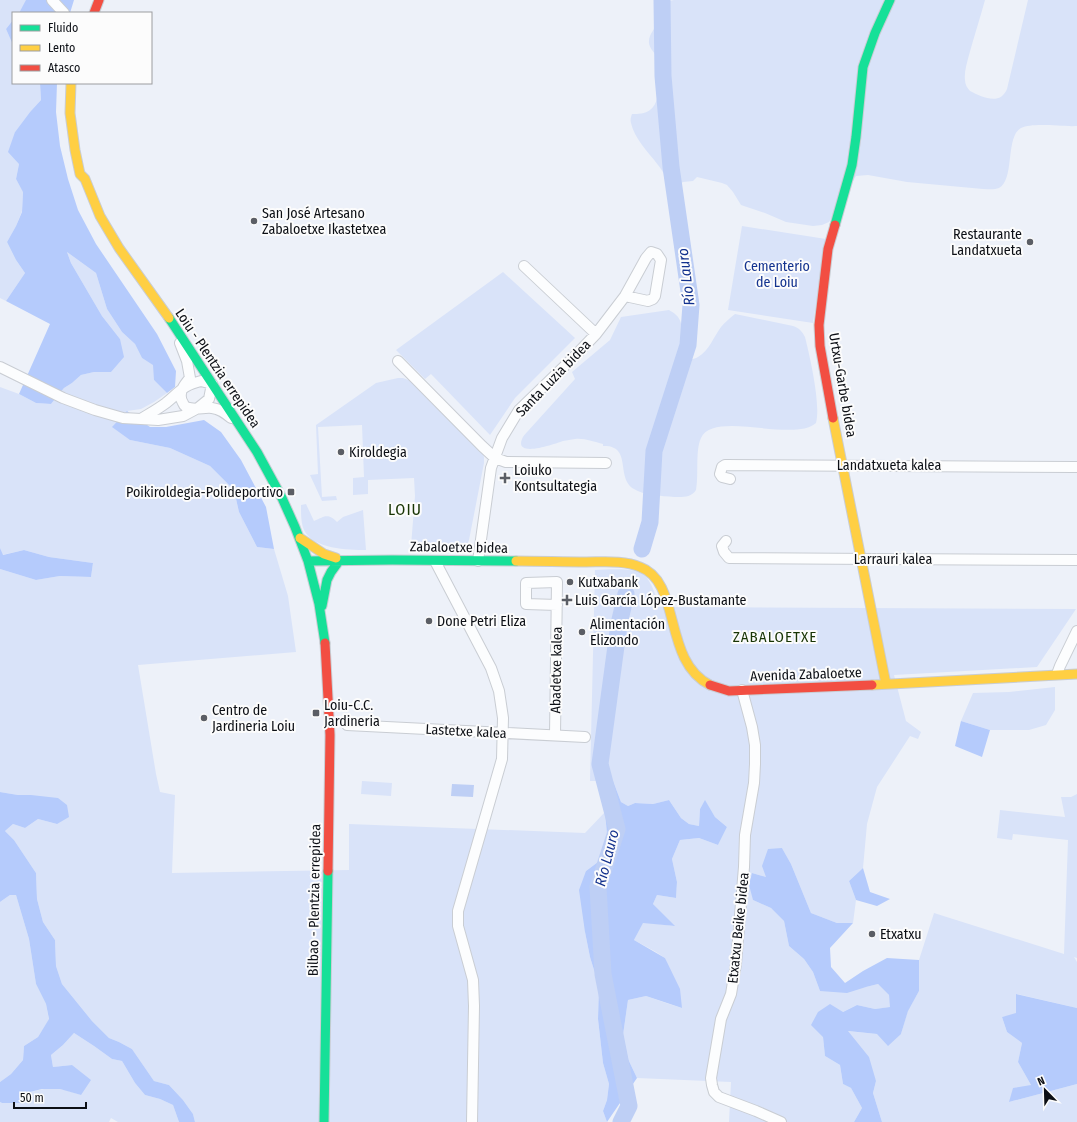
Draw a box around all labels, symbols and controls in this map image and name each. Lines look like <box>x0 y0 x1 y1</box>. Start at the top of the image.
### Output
legend <box>12 12 152 84</box>
text: Fluido <box>48 21 78 35</box>
text: Lento <box>48 41 75 55</box>
text: Atasco <box>48 61 80 75</box>
place label: San José Artesano Zabaloetxe Ikastetxea <box>262 205 386 238</box>
marker: San José Artesano Zabaloetxe Ikastetxea <box>249 216 259 226</box>
place label: Restaurante Landatxueta <box>951 226 1022 259</box>
marker: Restaurante Landatxueta <box>1025 237 1035 247</box>
water label: Río Lauro <box>674 247 698 307</box>
park label: Cementerio de Loiu <box>744 258 810 291</box>
street label: Loiu - Plentzia errepidea <box>171 305 264 431</box>
street label: Urtxu-Garbe bidea <box>825 332 860 439</box>
street label: Santa Luzia bidea <box>512 336 594 420</box>
place label: Kiroldegia <box>349 444 407 461</box>
marker: Kiroldegia <box>336 447 346 457</box>
street label: Landatxueta kalea <box>837 457 941 474</box>
place label: Loiuko Kontsultategia <box>514 462 597 495</box>
marker: Loiuko Kontsultategia <box>499 472 511 484</box>
place label: Poikiroldegia-Polideportivo <box>126 484 283 501</box>
marker: Poikiroldegia-Polideportivo <box>286 487 296 497</box>
district label: LOIU <box>388 500 422 519</box>
street label: Zabaloetxe bidea <box>410 538 508 557</box>
street label: Larrauri kalea <box>854 551 932 568</box>
place label: Kutxabank <box>578 574 639 591</box>
marker: Kutxabank <box>565 577 575 587</box>
place label: Luis García López-Bustamante <box>575 592 747 609</box>
marker: Luis García López-Bustamante <box>562 595 572 605</box>
place label: Done Petri Eliza <box>437 613 526 630</box>
marker: Done Petri Eliza <box>424 616 434 626</box>
place label: Alimentación Elizondo <box>590 616 665 649</box>
street label: Abadetxe kalea <box>547 626 566 714</box>
marker: Alimentación Elizondo <box>577 627 587 637</box>
district label: ZABALOETXE <box>733 628 817 646</box>
street label: Avenida Zabaloetxe <box>750 664 862 685</box>
place label: Loiu-C.C. Jardineria <box>324 697 380 730</box>
place label: Centro de Jardineria Loiu <box>212 702 295 735</box>
marker: Loiu-C.C. Jardineria <box>311 708 321 718</box>
marker: Centro de Jardineria Loiu <box>199 713 209 723</box>
street label: Lastetxe kalea <box>425 721 507 742</box>
street label: Bilbao - Plentzia errepidea <box>305 824 324 976</box>
water label: Río Lauro <box>591 828 623 888</box>
street label: Etxatxu Beike bidea <box>724 871 753 985</box>
place label: Etxatxu <box>880 926 922 943</box>
marker: Etxatxu <box>867 929 877 939</box>
north arrow <box>1025 1070 1065 1110</box>
text: N <box>1036 1074 1047 1089</box>
scale bar <box>14 1084 86 1110</box>
text: 50 m <box>20 1091 44 1105</box>

